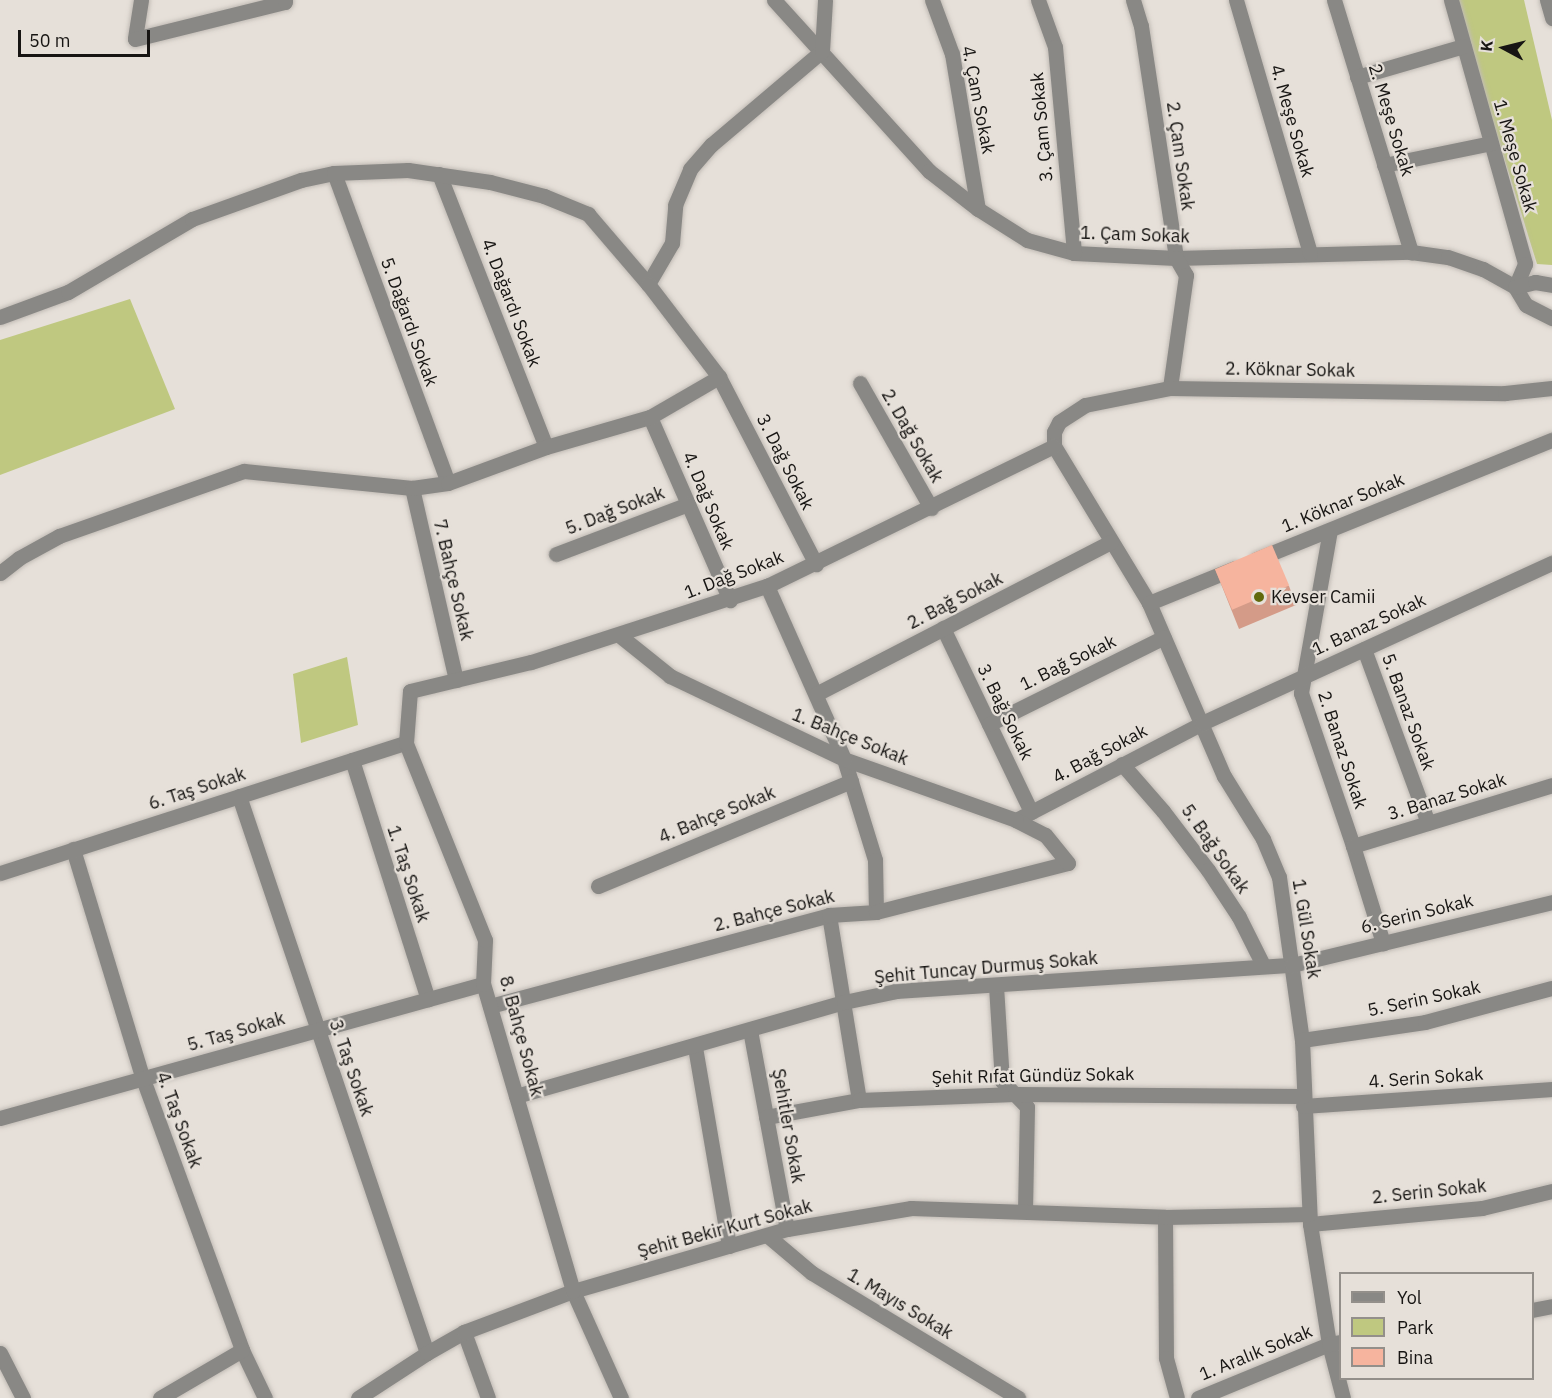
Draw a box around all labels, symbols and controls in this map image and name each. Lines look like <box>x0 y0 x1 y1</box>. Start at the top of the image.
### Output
scale bar <box>21 18 153 56</box>
north arrow <box>1474 18 1534 78</box>
text: 50 m <box>29 29 71 52</box>
text: K <box>1476 39 1497 53</box>
street label: 4. Çam Sokak <box>957 44 999 156</box>
street label: 2. Meşe Sokak <box>1364 61 1418 179</box>
street label: 4. Meşe Sokak <box>1266 62 1318 180</box>
street label: 3. Çam Sokak <box>1026 71 1058 183</box>
street label: 1. Meşe Sokak <box>1489 97 1541 215</box>
street label: 2. Çam Sokak <box>1162 100 1198 212</box>
street label: 1. Çam Sokak <box>1080 222 1190 248</box>
street label: 4. Dağardı Sokak <box>477 236 545 370</box>
street label: 5. Dağardı Sokak <box>376 255 442 389</box>
street label: 2. Köknar Sokak <box>1225 358 1355 382</box>
street label: 2. Dağ Sokak <box>877 385 947 487</box>
street label: 3. Dağ Sokak <box>752 411 818 513</box>
street label: 4. Dağ Sokak <box>678 449 738 553</box>
street label: 1. Köknar Sokak <box>1279 469 1407 537</box>
street label: 5. Dağ Sokak <box>562 482 668 540</box>
street label: 7. Bahçe Sokak <box>429 517 477 643</box>
street label: 1. Dağ Sokak <box>681 546 787 604</box>
street label: 2. Bağ Sokak <box>904 568 1006 634</box>
place label: Kevser Camii <box>1271 586 1376 608</box>
street label: 1. Banaz Sokak <box>1309 589 1429 661</box>
marker: Kevser Camii <box>1252 590 1266 604</box>
street label: 1. Bağ Sokak <box>1016 630 1120 696</box>
street label: 5. Banaz Sokak <box>1377 651 1439 773</box>
street label: 3. Bağ Sokak <box>972 660 1038 764</box>
street label: 2. Banaz Sokak <box>1313 688 1371 812</box>
street label: 1. Bahçe Sokak <box>789 704 911 770</box>
street label: 4. Bağ Sokak <box>1049 720 1151 788</box>
street label: 6. Taş Sokak <box>146 763 248 815</box>
street label: 3. Banaz Sokak <box>1385 769 1509 825</box>
street label: 4. Bahçe Sokak <box>656 782 778 848</box>
street label: 5. Bağ Sokak <box>1176 800 1254 898</box>
street label: 1. Taş Sokak <box>382 823 434 925</box>
street label: 1. Gül Sokak <box>1287 878 1325 980</box>
street label: 2. Bahçe Sokak <box>711 886 837 936</box>
street label: 6. Serin Sokak <box>1359 890 1475 938</box>
street label: Şehit Tuncay Durmuş Sokak <box>873 947 1099 989</box>
street label: 8. Bahçe Sokak <box>495 973 547 1099</box>
street label: 5. Serin Sokak <box>1366 976 1482 1022</box>
street label: 5. Taş Sokak <box>185 1008 287 1056</box>
street label: 3. Taş Sokak <box>324 1017 378 1119</box>
street label: Şehit Rıfat Gündüz Sokak <box>931 1063 1135 1089</box>
street label: 4. Serin Sokak <box>1368 1063 1484 1093</box>
street label: Şehitler Sokak <box>767 1067 809 1185</box>
street label: 4. Taş Sokak <box>152 1069 206 1171</box>
street label: 2. Serin Sokak <box>1371 1175 1487 1209</box>
street label: Şehit Bekir Kurt Sokak <box>635 1195 815 1263</box>
street label: 1. Mayıs Sokak <box>843 1264 957 1344</box>
legend <box>1339 1272 1534 1380</box>
text: Yol <box>1397 1286 1422 1309</box>
text: Park <box>1397 1316 1433 1339</box>
street label: 1. Aralık Sokak <box>1196 1321 1316 1385</box>
text: Bina <box>1397 1346 1433 1369</box>

